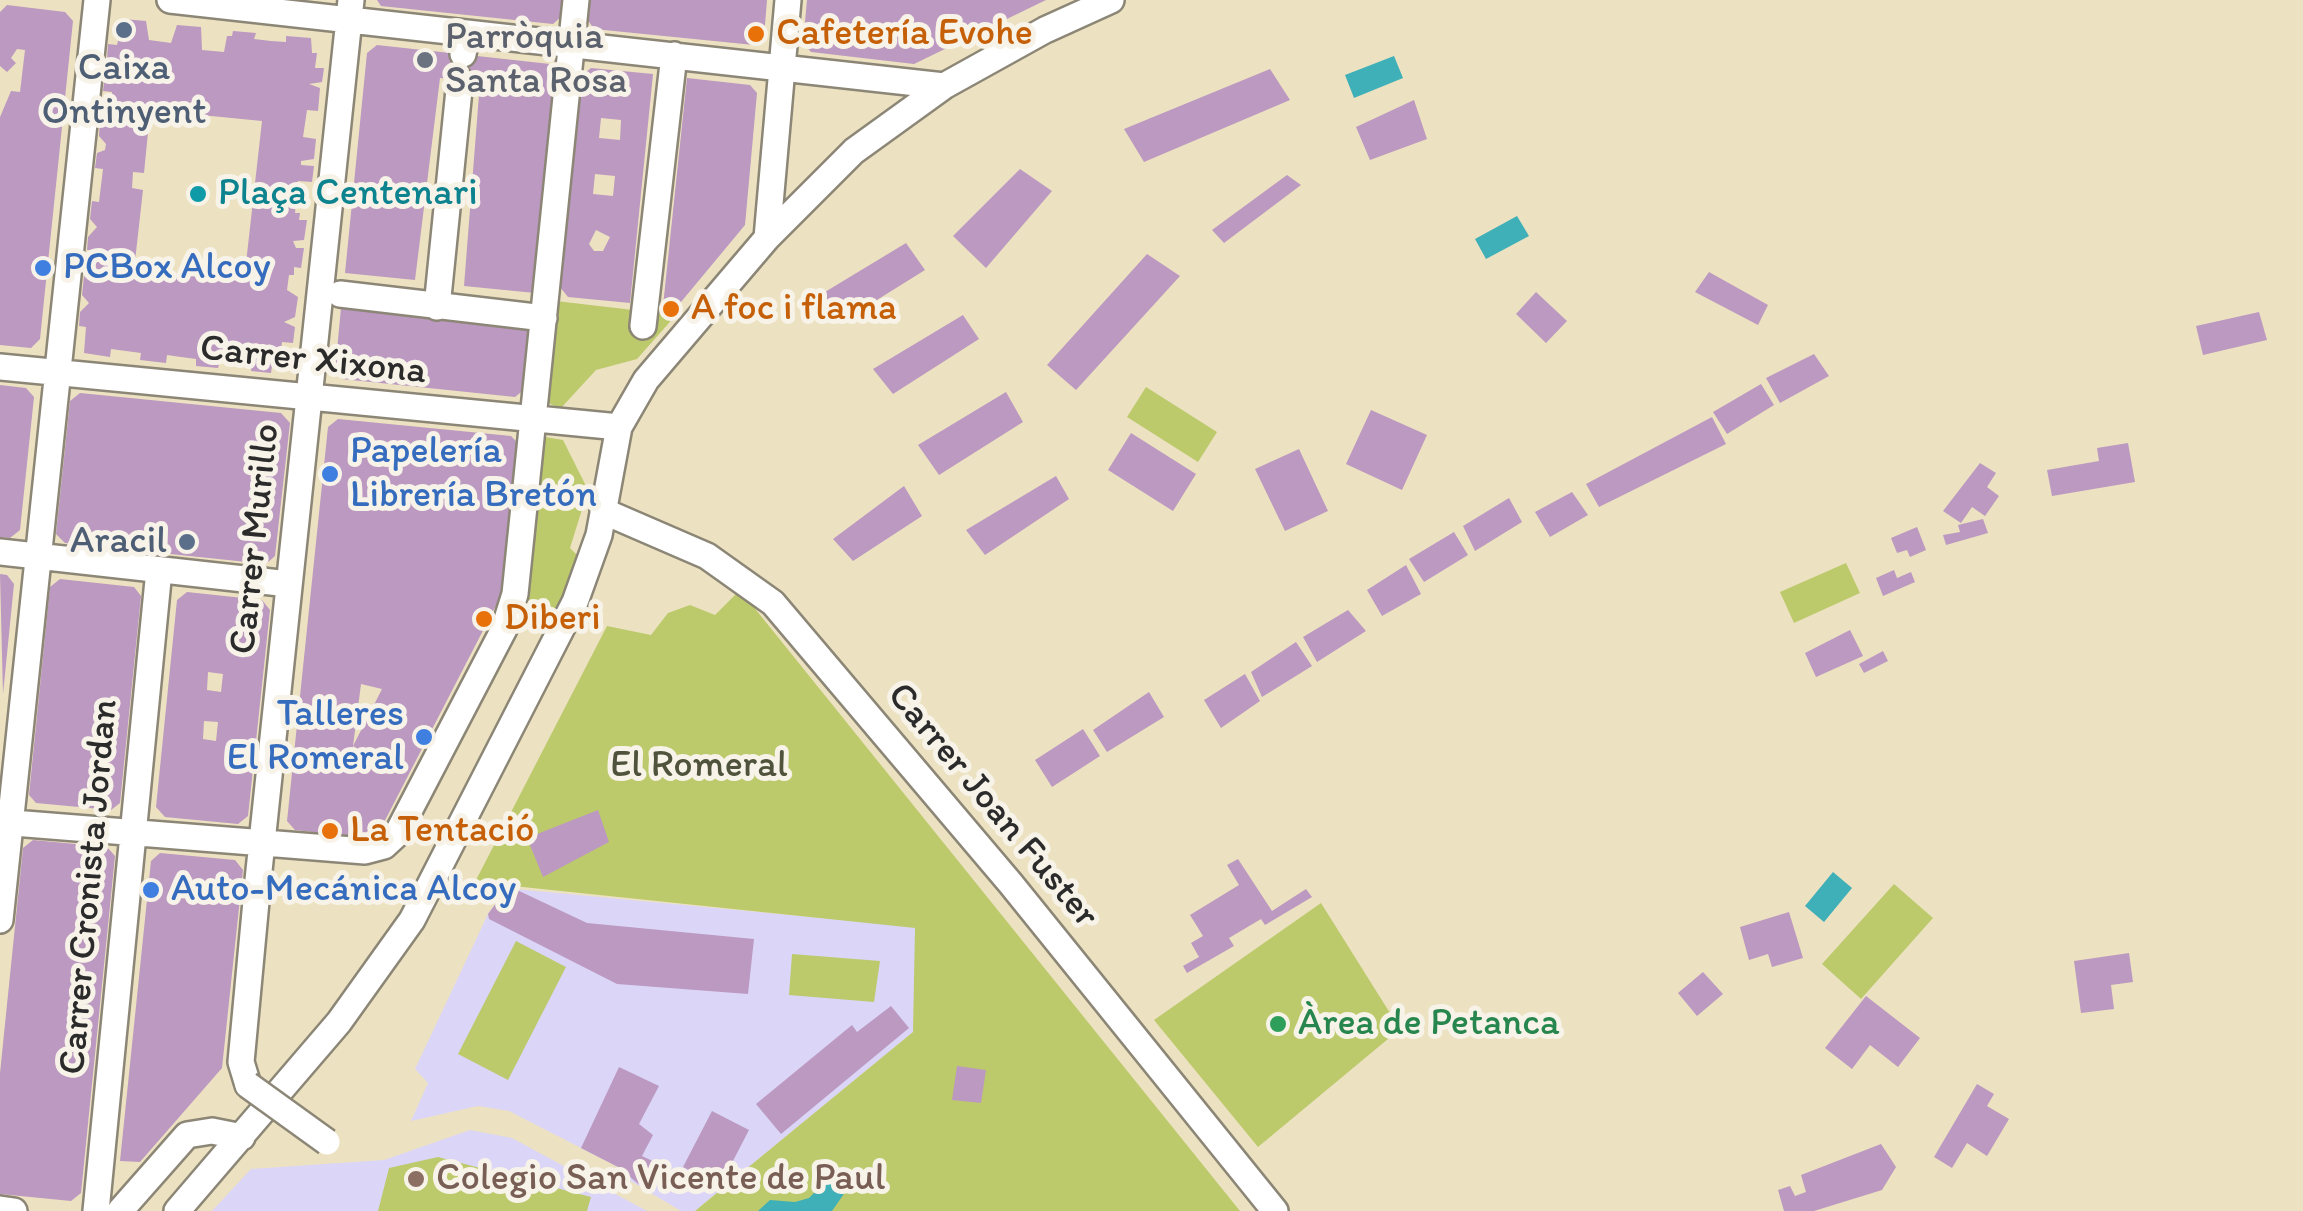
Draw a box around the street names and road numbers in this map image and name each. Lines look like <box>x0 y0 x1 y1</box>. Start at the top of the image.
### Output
street label: Carrer Xixona <box>198 326 428 396</box>
street label: Carrer Murillo <box>221 421 291 657</box>
street label: Carrer Joan Fuster <box>876 674 1108 938</box>
street label: Carrer Cronista Jordan <box>51 697 129 1077</box>

